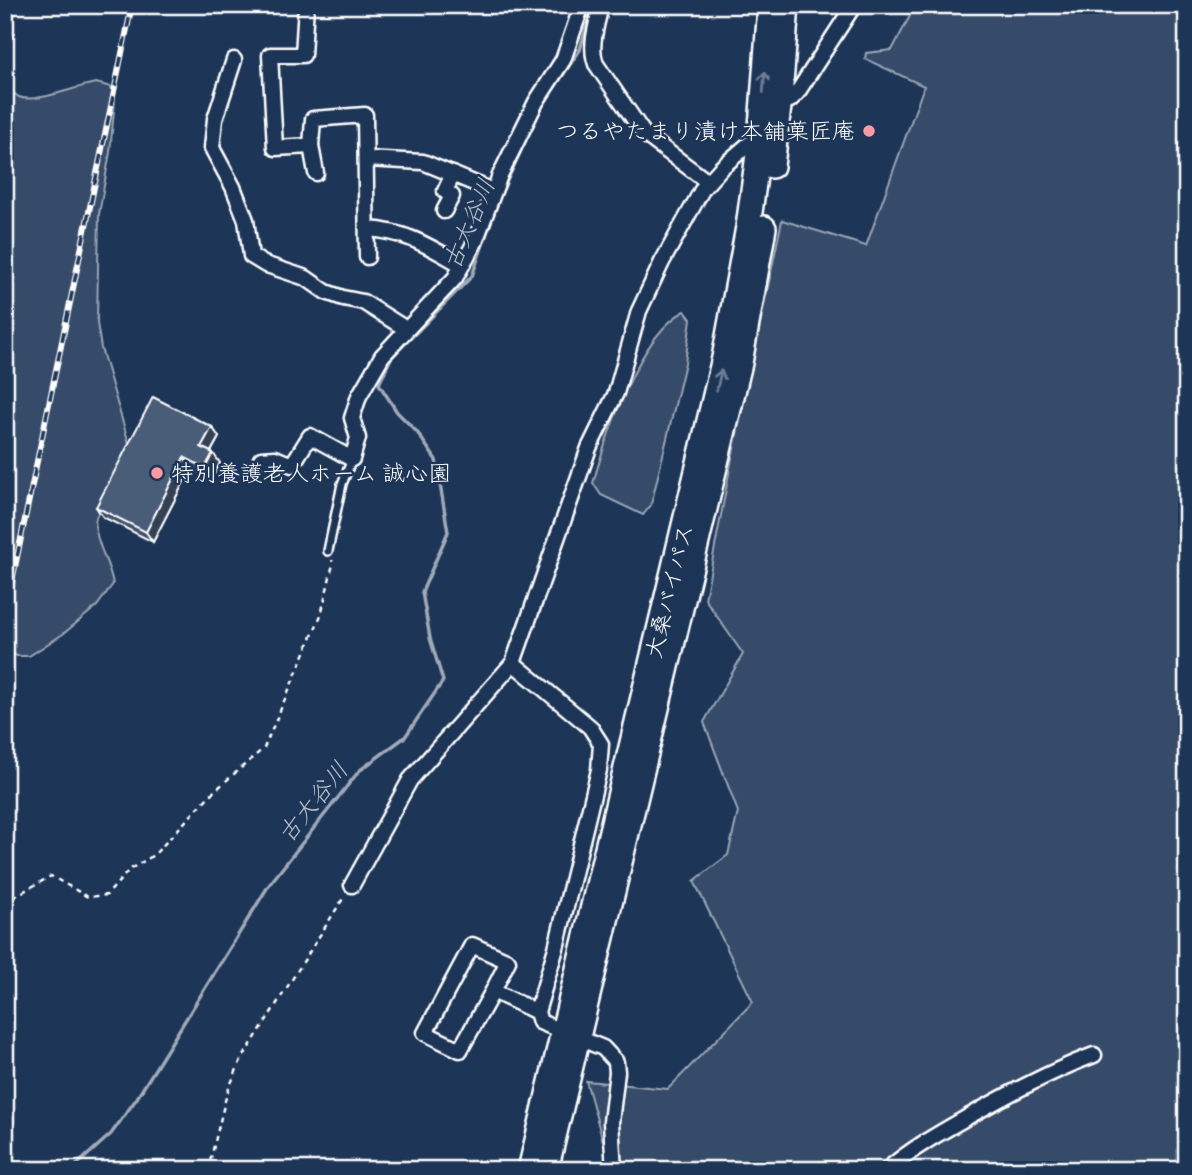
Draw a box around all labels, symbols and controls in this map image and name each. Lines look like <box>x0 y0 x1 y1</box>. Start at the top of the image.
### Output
one-way arrow <box>758 72 771 94</box>
place label: つるやたまり漬け本舗菓匠庵 <box>556 118 855 151</box>
marker: つるやたまり漬け本舗菓匠庵 <box>861 123 877 139</box>
water label: 古大谷川 <box>437 174 506 276</box>
one-way arrow <box>712 369 726 392</box>
place label: 特別養護老人ホーム 誠心園 <box>171 460 451 493</box>
marker: 特別養護老人ホーム 誠心園 <box>149 465 165 481</box>
street label: 大桑バイパス <box>640 521 705 663</box>
water label: 古大谷川 <box>272 756 359 852</box>

